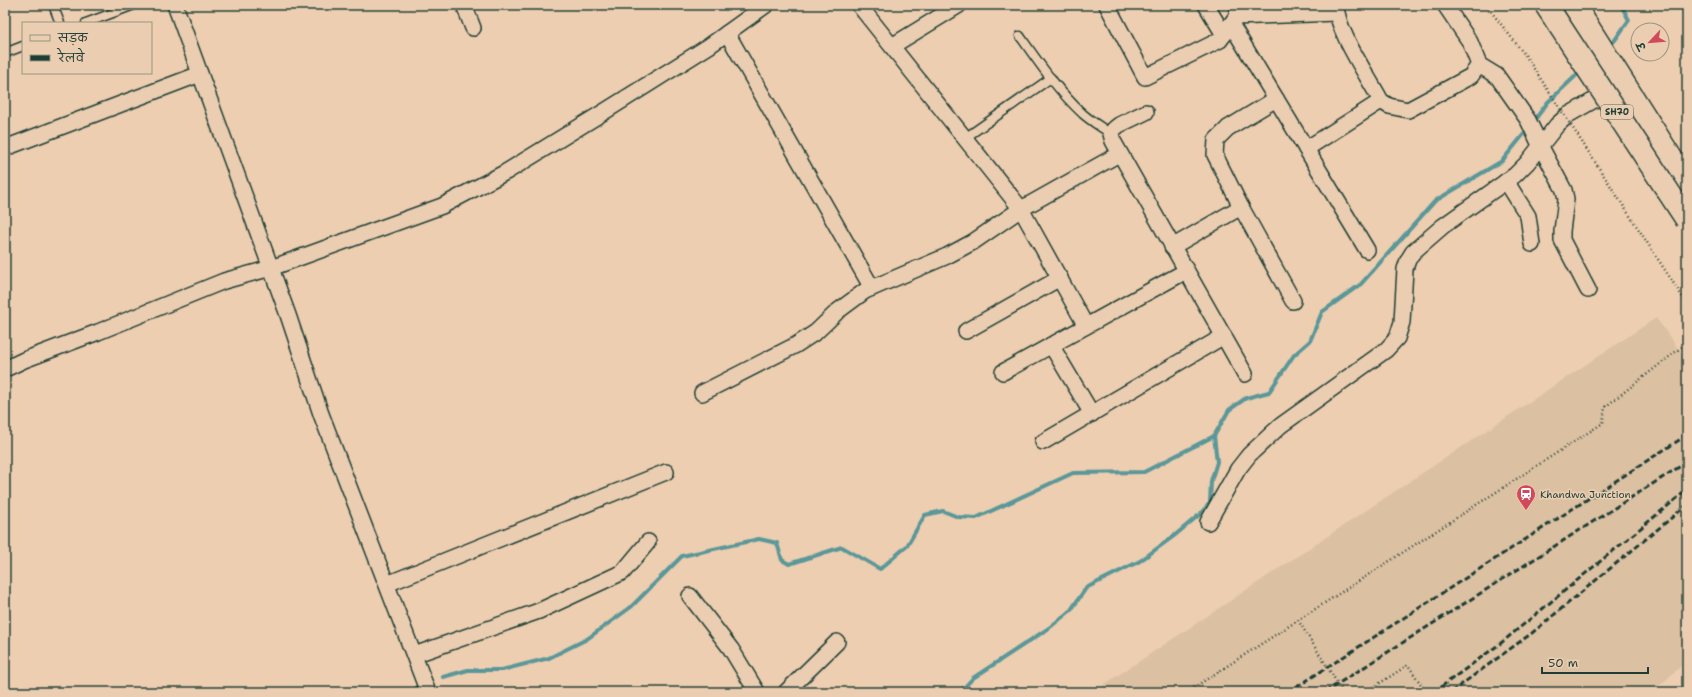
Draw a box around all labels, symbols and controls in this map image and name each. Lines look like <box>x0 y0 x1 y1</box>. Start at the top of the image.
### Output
legend <box>22 22 152 74</box>
north arrow <box>1630 22 1670 62</box>
text: सड़क <box>57 30 89 46</box>
text: उ <box>1632 38 1650 54</box>
text: रेलवे <box>56 47 85 66</box>
road number: SH70 <box>1601 105 1633 119</box>
station icon: Khandwa Junction <box>1515 483 1537 511</box>
place label: Khandwa Junction <box>1540 488 1631 501</box>
scale bar <box>1542 649 1648 675</box>
text: 50 m <box>1548 655 1578 671</box>

